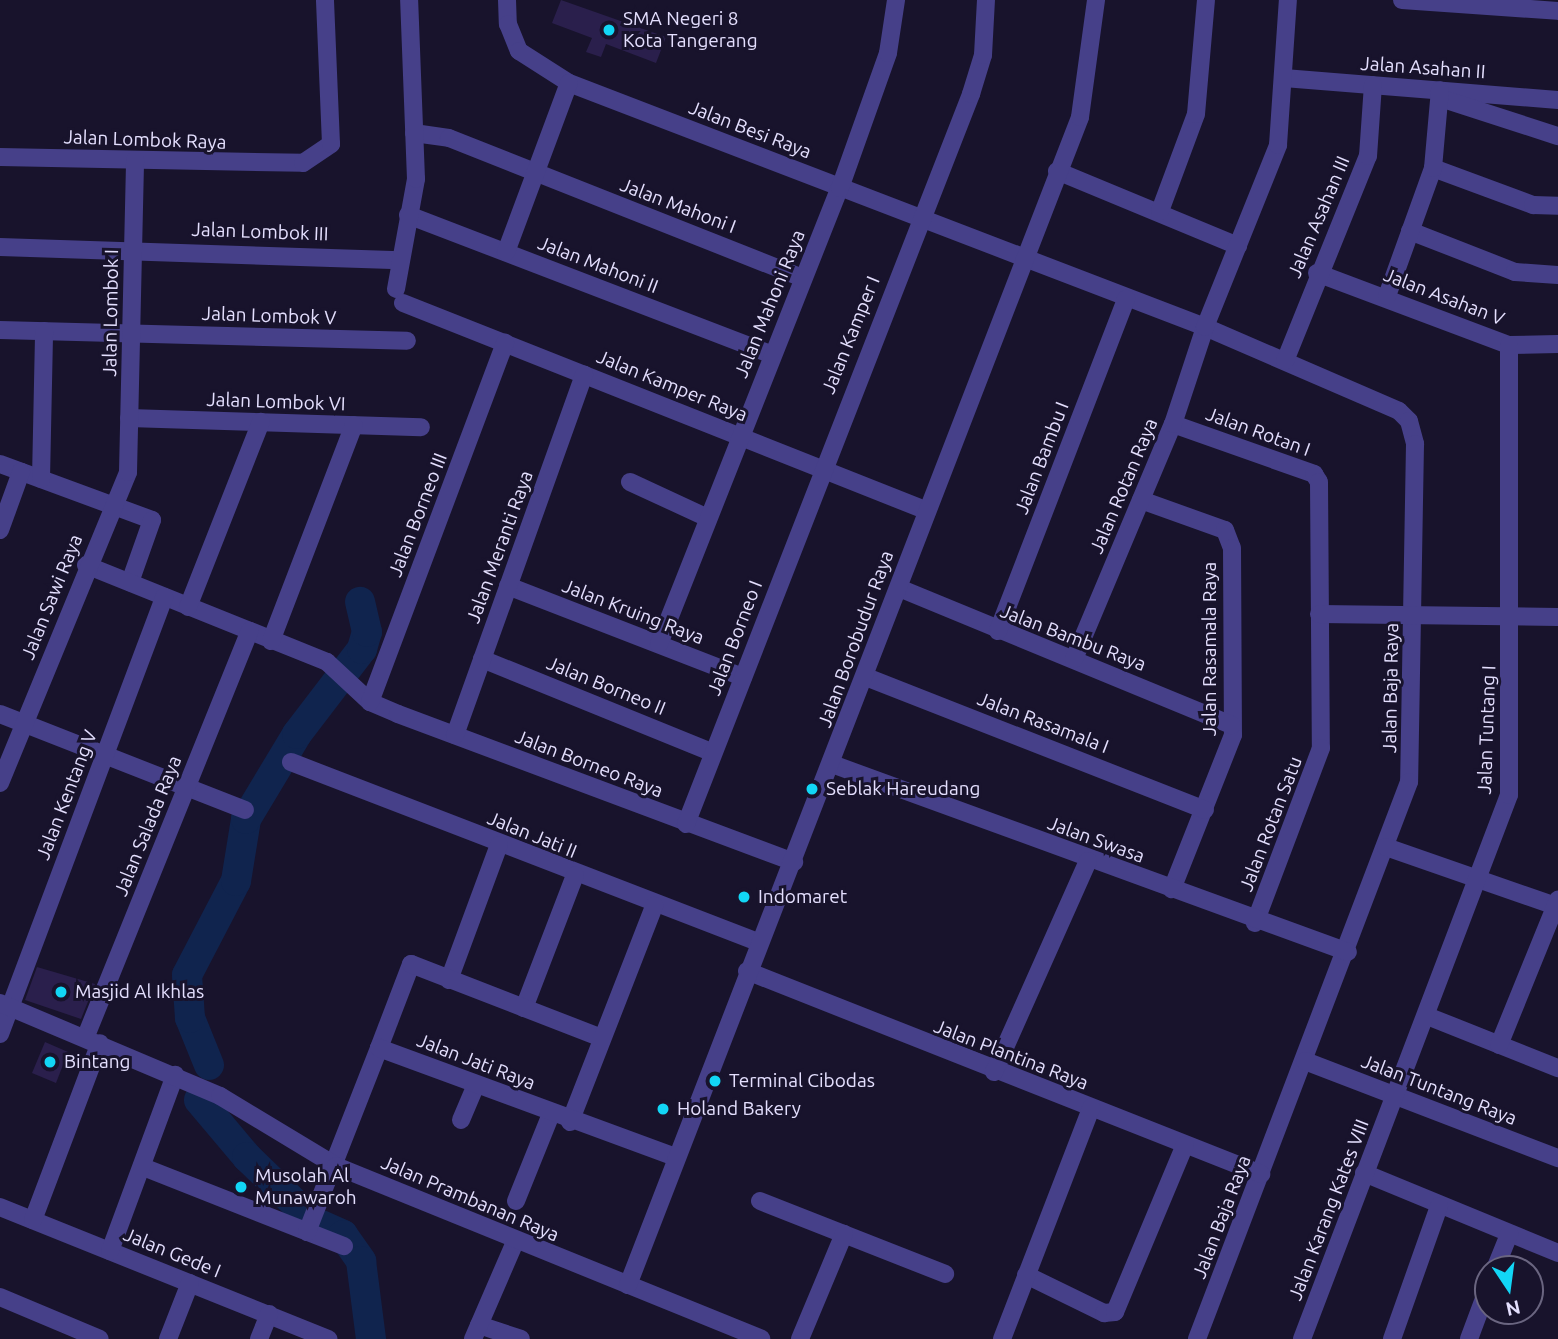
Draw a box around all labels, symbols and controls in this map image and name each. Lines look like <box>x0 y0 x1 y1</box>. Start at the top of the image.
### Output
place label: SMA Negeri 8 Kota Tangerang <box>623 8 758 52</box>
marker: SMA Negeri 8 Kota Tangerang <box>601 22 617 38</box>
street label: Jalan Asahan II <box>1360 52 1486 84</box>
street label: Jalan Besi Raya <box>686 96 814 164</box>
street label: Jalan Lombok Raya <box>63 126 227 154</box>
street label: Jalan Asahan III <box>1283 153 1355 281</box>
street label: Jalan Mahoni I <box>617 173 739 239</box>
street label: Jalan Lombok III <box>191 218 329 246</box>
street label: Jalan Mahoni Raya <box>730 227 810 381</box>
street label: Jalan Mahoni II <box>535 232 661 298</box>
street label: Jalan Lombok I <box>98 249 124 377</box>
street label: Jalan Asahan V <box>1380 263 1508 331</box>
street label: Jalan Kamper I <box>817 273 885 397</box>
street label: Jalan Lombok V <box>201 302 337 330</box>
street label: Jalan Kamper Raya <box>593 345 751 427</box>
street label: Jalan Lombok VI <box>206 388 346 416</box>
street label: Jalan Bambu I <box>1010 399 1074 517</box>
street label: Jalan Rotan I <box>1203 403 1313 461</box>
street label: Jalan Rotan Raya <box>1085 415 1163 557</box>
street label: Jalan Borneo III <box>384 450 452 580</box>
street label: Jalan Meranti Raya <box>462 468 538 626</box>
street label: Jalan Sawi Raya <box>17 531 87 663</box>
street label: Jalan Borobudur Raya <box>813 547 899 731</box>
street label: Jalan Rasamala Raya <box>1199 562 1221 736</box>
street label: Jalan Kruing Raya <box>559 574 707 650</box>
street label: Jalan Borneo I <box>703 577 767 699</box>
street label: Jalan Bambu Raya <box>997 600 1149 676</box>
street label: Jalan Baja Raya <box>1378 623 1404 753</box>
street label: Jalan Borneo II <box>543 652 669 720</box>
street label: Jalan Tuntang I <box>1473 665 1501 795</box>
street label: Jalan Rasamala I <box>974 687 1112 759</box>
street label: Jalan Borneo Raya <box>512 725 666 803</box>
street label: Jalan Kentang V <box>32 727 102 863</box>
street label: Jalan Salada Raya <box>109 753 187 899</box>
street label: Jalan Rotan Satu <box>1235 753 1307 895</box>
place label: Seblak Hareudang <box>826 778 980 800</box>
marker: Seblak Hareudang <box>804 781 820 797</box>
street label: Jalan Jati II <box>484 807 580 863</box>
street label: Jalan Swasa <box>1044 812 1148 868</box>
place label: Indomaret <box>758 886 847 908</box>
marker: Indomaret <box>736 889 752 905</box>
place label: Masjid Al Ikhlas <box>75 981 204 1003</box>
marker: Masjid Al Ikhlas <box>53 984 69 1000</box>
street label: Jalan Plantina Raya <box>931 1015 1091 1095</box>
street label: Jalan Jati Raya <box>414 1029 538 1095</box>
street label: Jalan Tuntang Raya <box>1358 1050 1520 1130</box>
place label: Bintang <box>64 1051 130 1073</box>
marker: Bintang <box>42 1054 58 1070</box>
place label: Terminal Cibodas <box>729 1070 875 1092</box>
marker: Terminal Cibodas <box>707 1073 723 1089</box>
place label: Holand Bakery <box>677 1098 801 1120</box>
marker: Holand Bakery <box>655 1101 671 1117</box>
street label: Jalan Karang Kates VIII <box>1284 1116 1374 1304</box>
street label: Jalan Prambanan Raya <box>378 1151 562 1247</box>
street label: Jalan Baja Raya <box>1188 1152 1256 1282</box>
place label: Musolah Al Munawaroh <box>255 1165 357 1209</box>
marker: Musolah Al Munawaroh <box>233 1179 249 1195</box>
street label: Jalan Gede I <box>120 1223 224 1283</box>
north arrow <box>1474 1255 1544 1325</box>
text: N <box>1504 1296 1523 1321</box>

